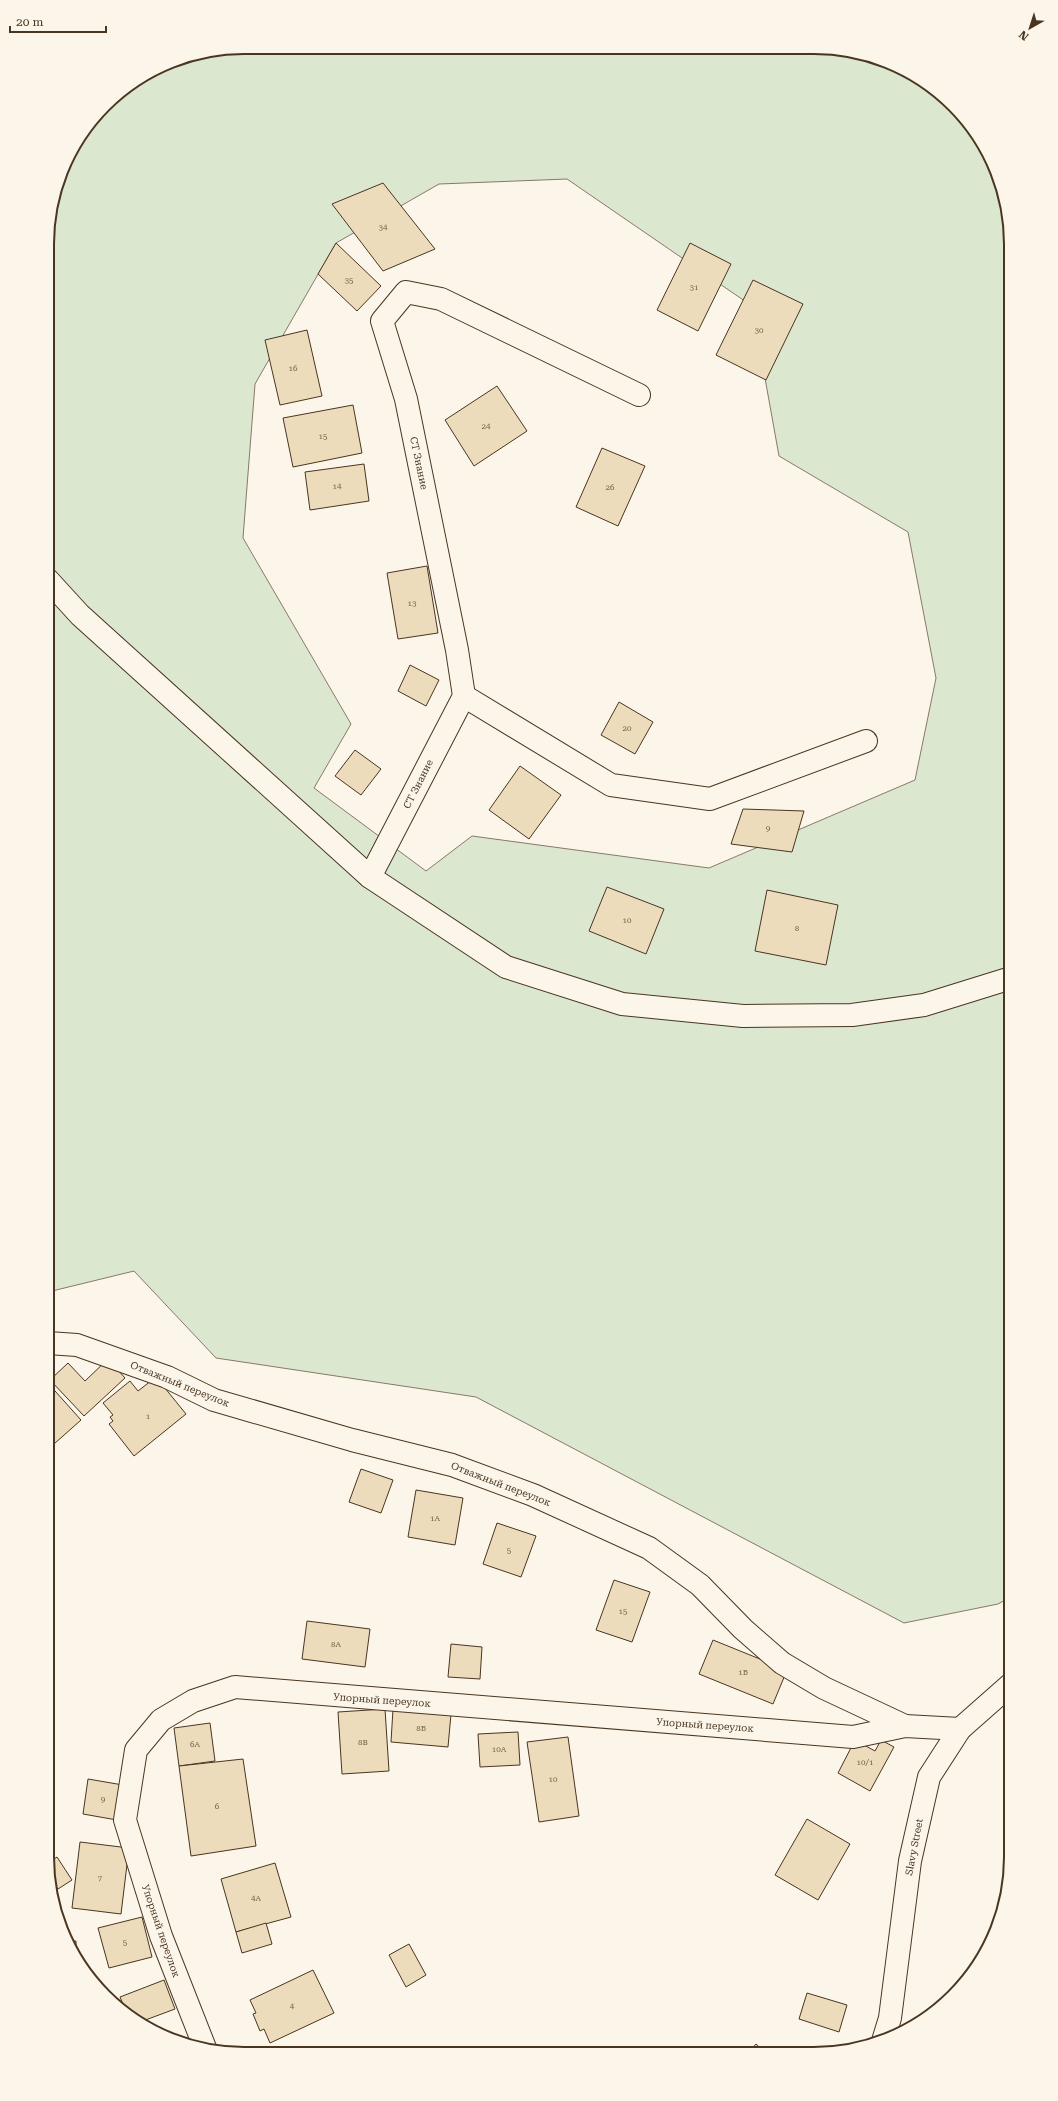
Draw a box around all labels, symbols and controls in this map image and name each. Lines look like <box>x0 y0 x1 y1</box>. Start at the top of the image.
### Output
scale bar <box>10 8 106 34</box>
north arrow <box>1010 8 1050 48</box>
text: 20 m <box>16 15 43 29</box>
text: N <box>1016 27 1031 43</box>
house number: 34 <box>379 223 388 232</box>
house number: 35 <box>345 276 354 285</box>
house number: 31 <box>690 283 699 292</box>
house number: 30 <box>755 326 764 335</box>
house number: 16 <box>289 364 298 373</box>
house number: 24 <box>482 422 491 431</box>
house number: 15 <box>319 432 328 441</box>
street label: СТ Знание <box>408 436 430 491</box>
house number: 14 <box>333 482 342 491</box>
house number: 26 <box>606 483 615 492</box>
house number: 13 <box>408 599 417 608</box>
house number: 20 <box>623 724 632 733</box>
street label: СТ Знание <box>401 757 435 810</box>
house number: 9 <box>766 824 771 833</box>
house number: 10 <box>623 916 632 925</box>
house number: 8 <box>795 924 800 933</box>
street label: Отважный переулок <box>129 1359 232 1409</box>
house number: 1 <box>146 1412 151 1421</box>
street label: Отважный переулок <box>450 1460 553 1508</box>
house number: 1А <box>430 1514 440 1523</box>
house number: 5 <box>507 1546 512 1555</box>
house number: 15 <box>619 1607 628 1616</box>
house number: 8А <box>331 1640 341 1649</box>
house number: 1Б <box>738 1668 748 1677</box>
street label: Упорный переулок <box>333 1691 432 1709</box>
street label: Упорный переулок <box>656 1716 755 1734</box>
house number: 8Б <box>416 1724 426 1733</box>
house number: 8В <box>358 1738 368 1747</box>
house number: 6А <box>190 1740 200 1749</box>
house number: 10А <box>492 1745 507 1754</box>
house number: 10/1 <box>857 1758 874 1767</box>
house number: 10 <box>549 1775 558 1784</box>
house number: 9 <box>101 1795 106 1804</box>
house number: 6 <box>215 1802 220 1811</box>
street label: Slavy Street <box>903 1817 925 1876</box>
house number: 7 <box>98 1874 103 1883</box>
street label: Упорный переулок <box>140 1883 182 1980</box>
house number: 4А <box>251 1894 261 1903</box>
house number: 5 <box>123 1938 128 1947</box>
house number: 4 <box>290 2002 295 2011</box>

